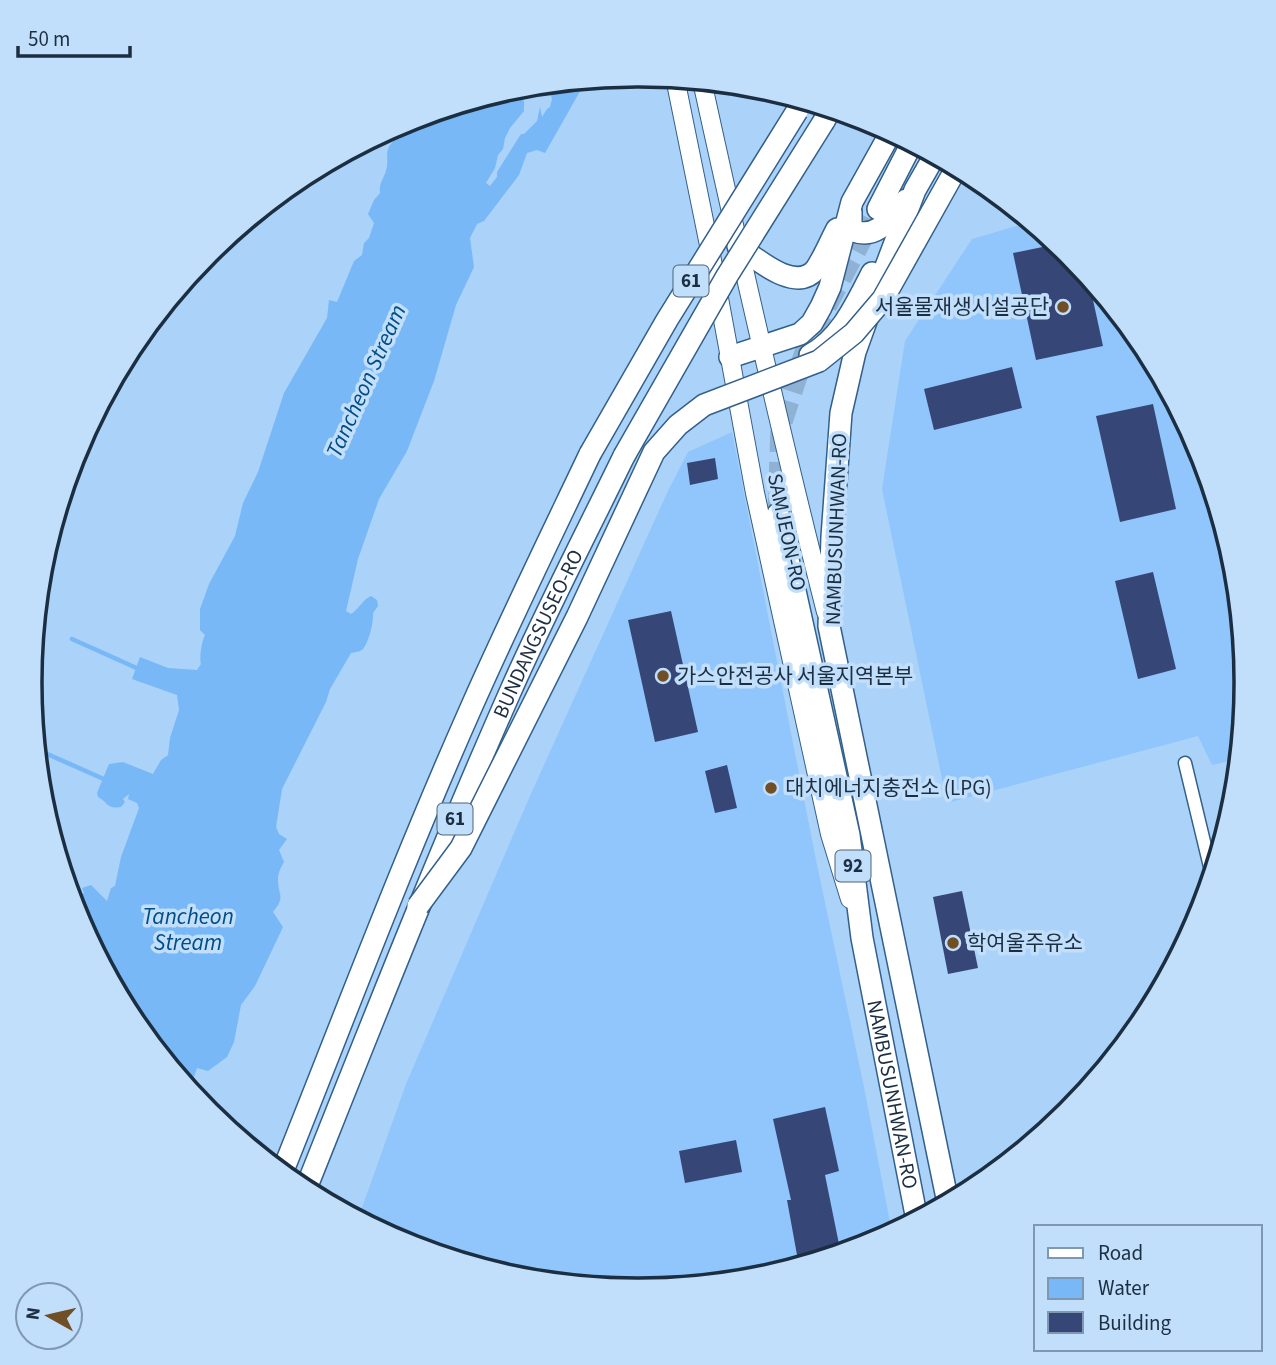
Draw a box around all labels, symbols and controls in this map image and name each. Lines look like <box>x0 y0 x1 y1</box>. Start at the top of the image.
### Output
scale bar <box>18 14 130 58</box>
text: 50 m <box>28 24 70 54</box>
road number: 61 <box>674 266 708 296</box>
place label: 서울물재생시설공단 <box>875 292 1049 322</box>
water label: Tancheon Stream <box>317 299 415 463</box>
marker: 서울물재생시설공단 <box>1055 299 1071 315</box>
street label: NAMBUSUNHWAN-RO <box>818 433 854 625</box>
street label: SAMJEON-RO <box>760 471 814 593</box>
street label: BUNDANGSUSEO-RO <box>485 544 591 723</box>
place label: 가스안전공사 서울지역본부 <box>677 661 913 691</box>
marker: 가스안전공사 서울지역본부 <box>655 668 671 684</box>
place label: 대치에너지충전소 (LPG) <box>785 773 992 803</box>
marker: 대치에너지충전소 (LPG) <box>763 780 779 796</box>
road number: 61 <box>438 804 472 834</box>
road number: 92 <box>836 850 870 881</box>
water label: Tancheon Stream <box>142 900 234 959</box>
place label: 학여울주유소 <box>967 928 1083 958</box>
marker: 학여울주유소 <box>945 935 961 951</box>
street label: NAMBUSUNHWAN-RO <box>859 997 926 1192</box>
legend <box>1034 1225 1262 1351</box>
text: Road <box>1098 1238 1143 1268</box>
text: Water <box>1098 1273 1150 1303</box>
north arrow <box>14 1281 84 1351</box>
text: N <box>19 1306 48 1322</box>
text: Building <box>1098 1308 1172 1338</box>

